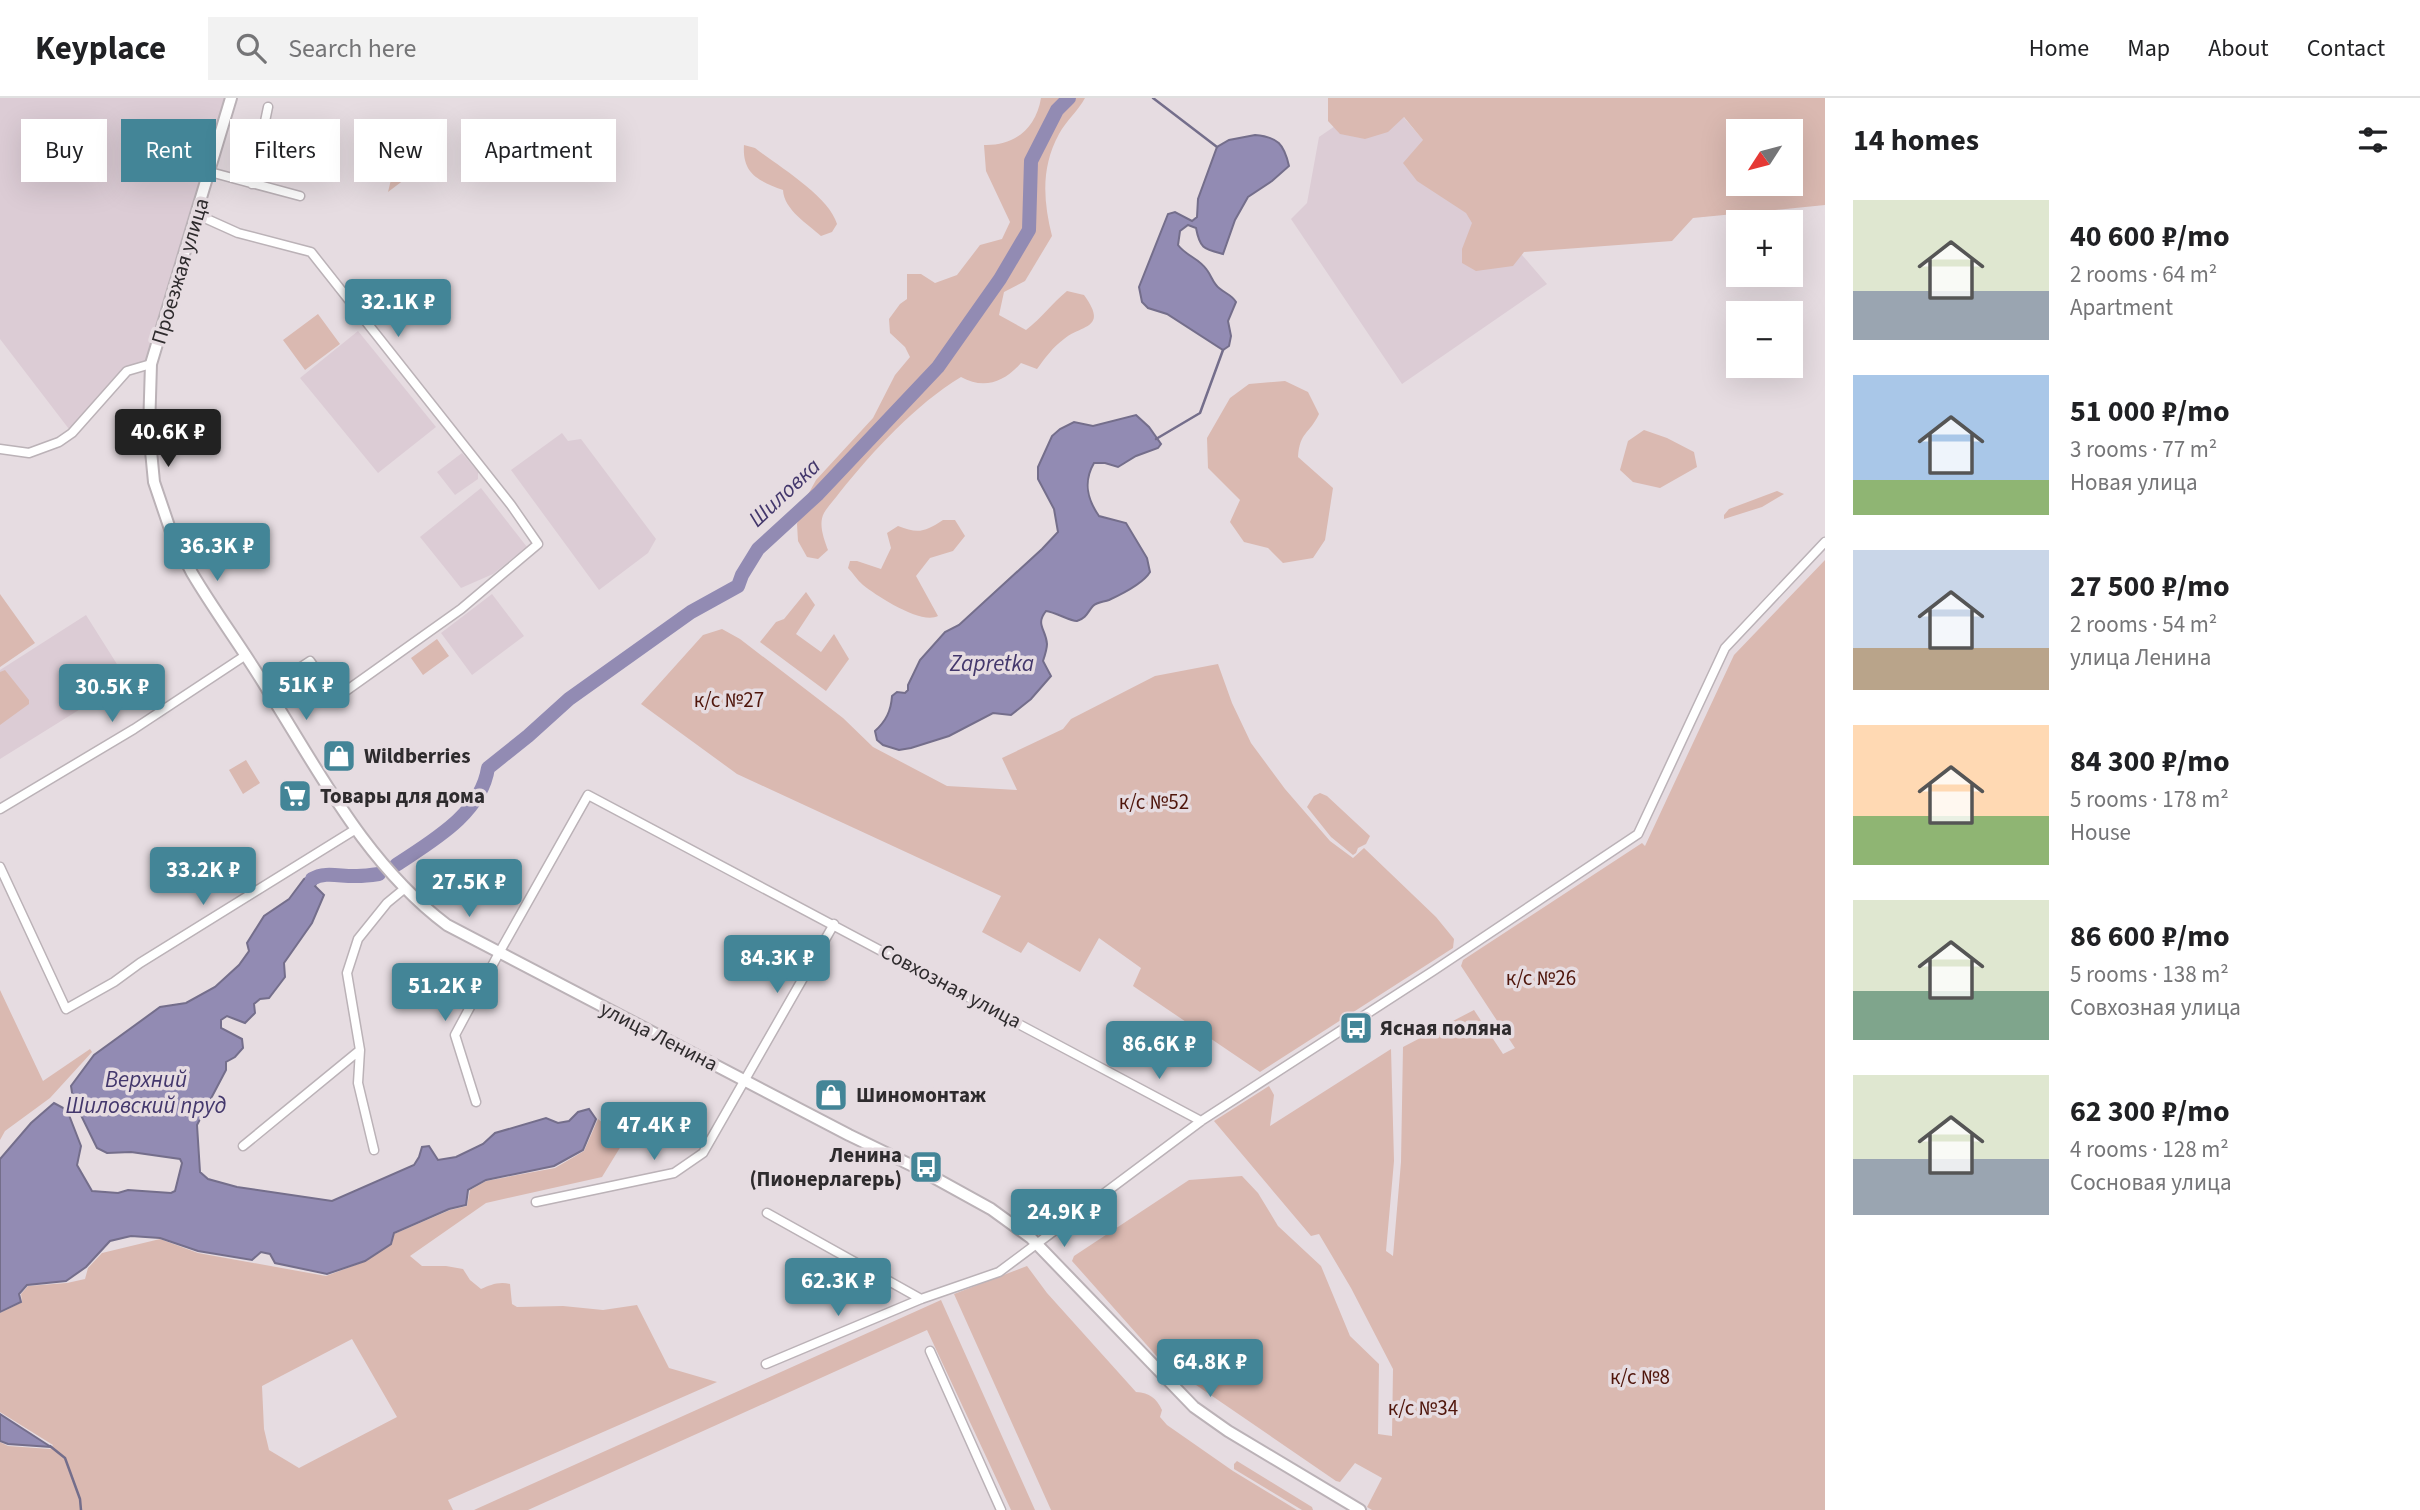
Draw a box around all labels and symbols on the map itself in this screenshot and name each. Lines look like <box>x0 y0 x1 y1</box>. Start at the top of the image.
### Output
north arrow <box>1726 119 1802 196</box>
street label: Проезжая улица <box>144 194 216 348</box>
pin: 32.1K ₽ <box>333 280 463 339</box>
pin: 40.6K ₽ <box>103 410 233 469</box>
water label: Шиловка <box>741 450 828 535</box>
pin: 36.3K ₽ <box>152 524 282 583</box>
water label: Zapretka <box>949 647 1034 680</box>
pin: 51K ₽ <box>257 662 355 722</box>
pin: 30.5K ₽ <box>47 664 177 724</box>
park label: к/с №27 <box>694 685 764 715</box>
shop icon: Wildberries <box>320 737 358 775</box>
place label: Wildberries <box>364 741 471 771</box>
supermarket icon: Товары для дома <box>276 777 314 815</box>
place label: Товары для дома <box>320 781 485 811</box>
park label: к/с №52 <box>1119 787 1189 817</box>
pin: 33.2K ₽ <box>138 848 268 907</box>
pin: 27.5K ₽ <box>404 860 534 919</box>
pin: 84.3K ₽ <box>712 936 842 995</box>
street label: Совхозная улица <box>875 936 1027 1036</box>
park label: к/с №26 <box>1506 963 1576 993</box>
pin: 51.2K ₽ <box>380 964 510 1023</box>
street label: улица Ленина <box>595 993 723 1079</box>
bus stop icon: Ясная поляна <box>1337 1009 1375 1047</box>
place label: Ясная поляна <box>1380 1013 1512 1043</box>
pin: 86.6K ₽ <box>1094 1021 1224 1081</box>
water label: Верхний Шиловский пруд <box>65 1063 227 1122</box>
shop icon: Шиномонтаж <box>812 1076 850 1114</box>
place label: Шиномонтаж <box>856 1080 986 1110</box>
pin: 47.4K ₽ <box>589 1102 719 1162</box>
place label: Ленина (Пионерлагерь) <box>749 1140 902 1194</box>
bus stop icon: Ленина (Пионерлагерь) <box>907 1148 945 1186</box>
pin: 24.9K ₽ <box>999 1190 1129 1249</box>
pin: 62.3K ₽ <box>773 1258 903 1318</box>
pin: 64.8K ₽ <box>1145 1340 1275 1399</box>
park label: к/с №8 <box>1610 1362 1670 1392</box>
park label: к/с №34 <box>1388 1393 1458 1423</box>

